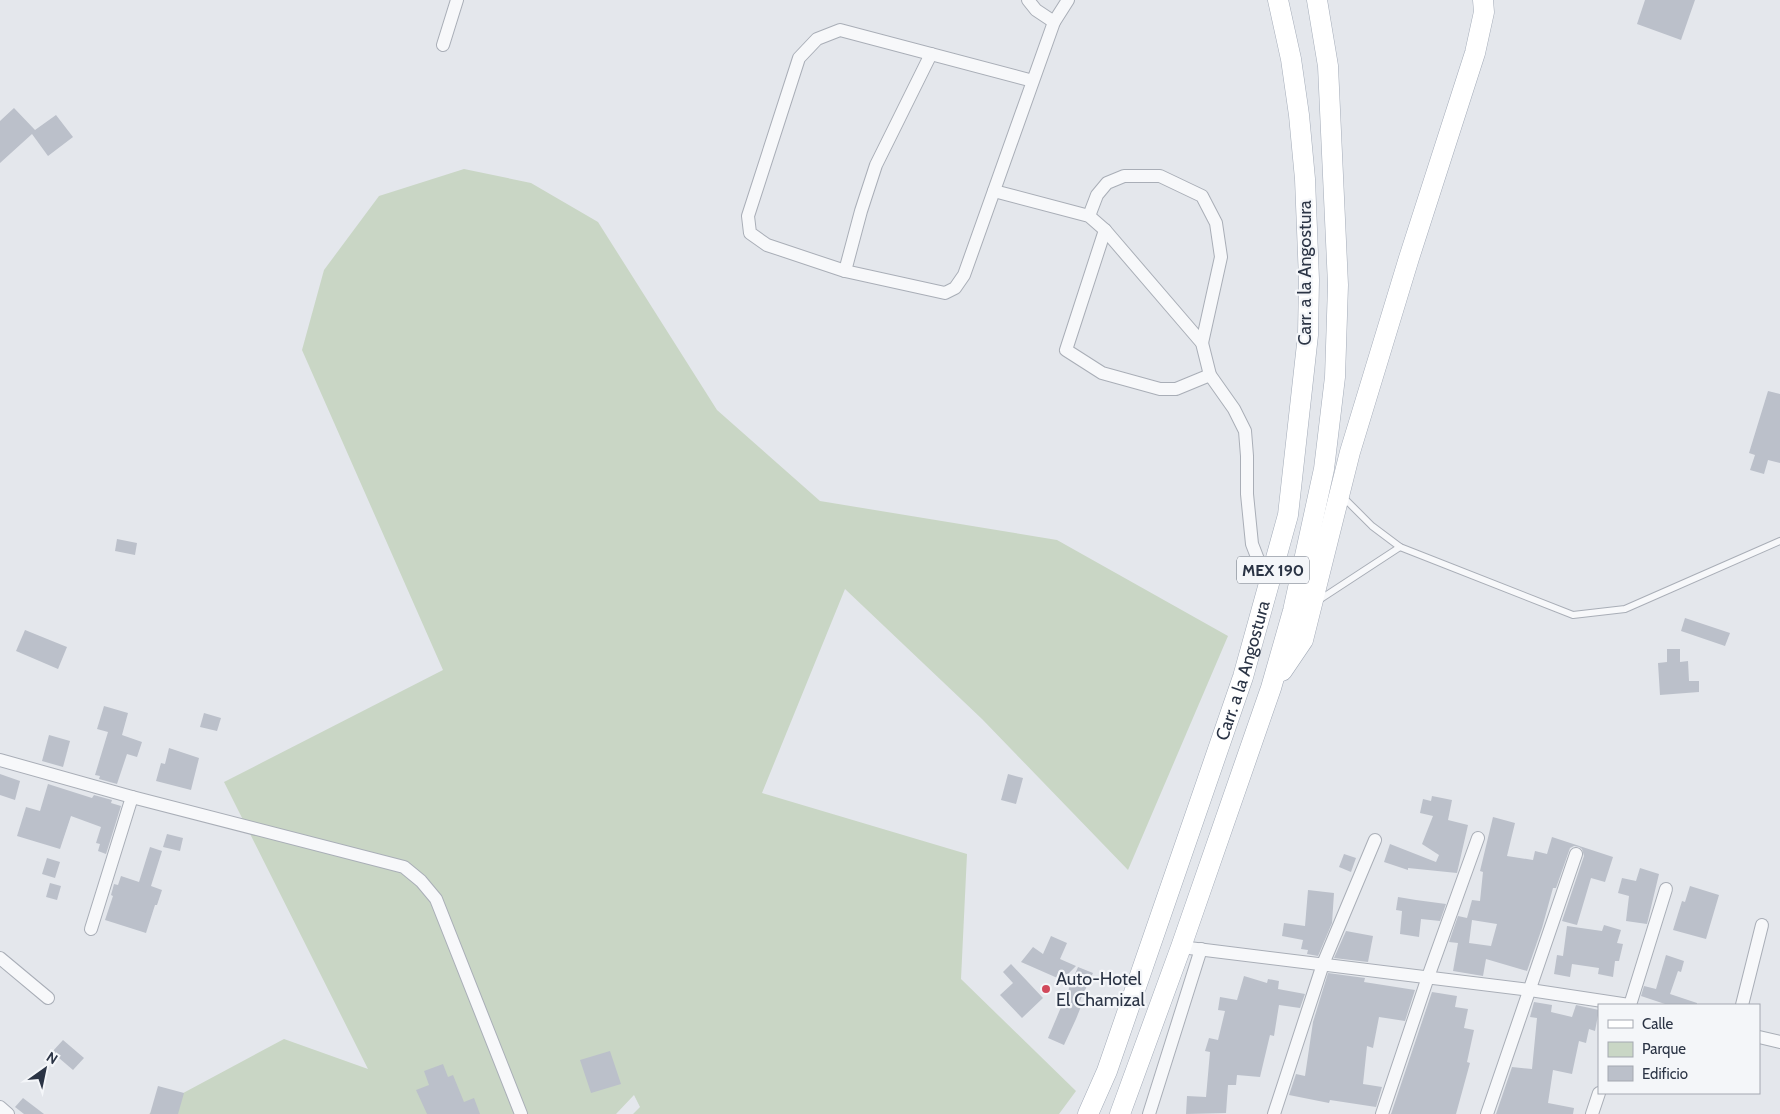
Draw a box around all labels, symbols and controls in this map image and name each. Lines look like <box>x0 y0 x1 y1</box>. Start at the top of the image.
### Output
street label: Carr. a la Angostura <box>1294 200 1316 346</box>
road number: MEX 190 <box>1237 556 1309 584</box>
street label: Carr. a la Angostura <box>1211 598 1275 743</box>
place label: Auto-Hotel El Chamizal <box>1056 968 1145 1011</box>
marker: Auto-Hotel El Chamizal <box>1040 983 1052 995</box>
legend <box>1598 1004 1760 1094</box>
text: Calle <box>1642 1015 1673 1033</box>
text: Parque <box>1642 1040 1686 1058</box>
north arrow <box>20 1044 70 1094</box>
text: N <box>43 1048 61 1068</box>
text: Edificio <box>1642 1065 1688 1083</box>

